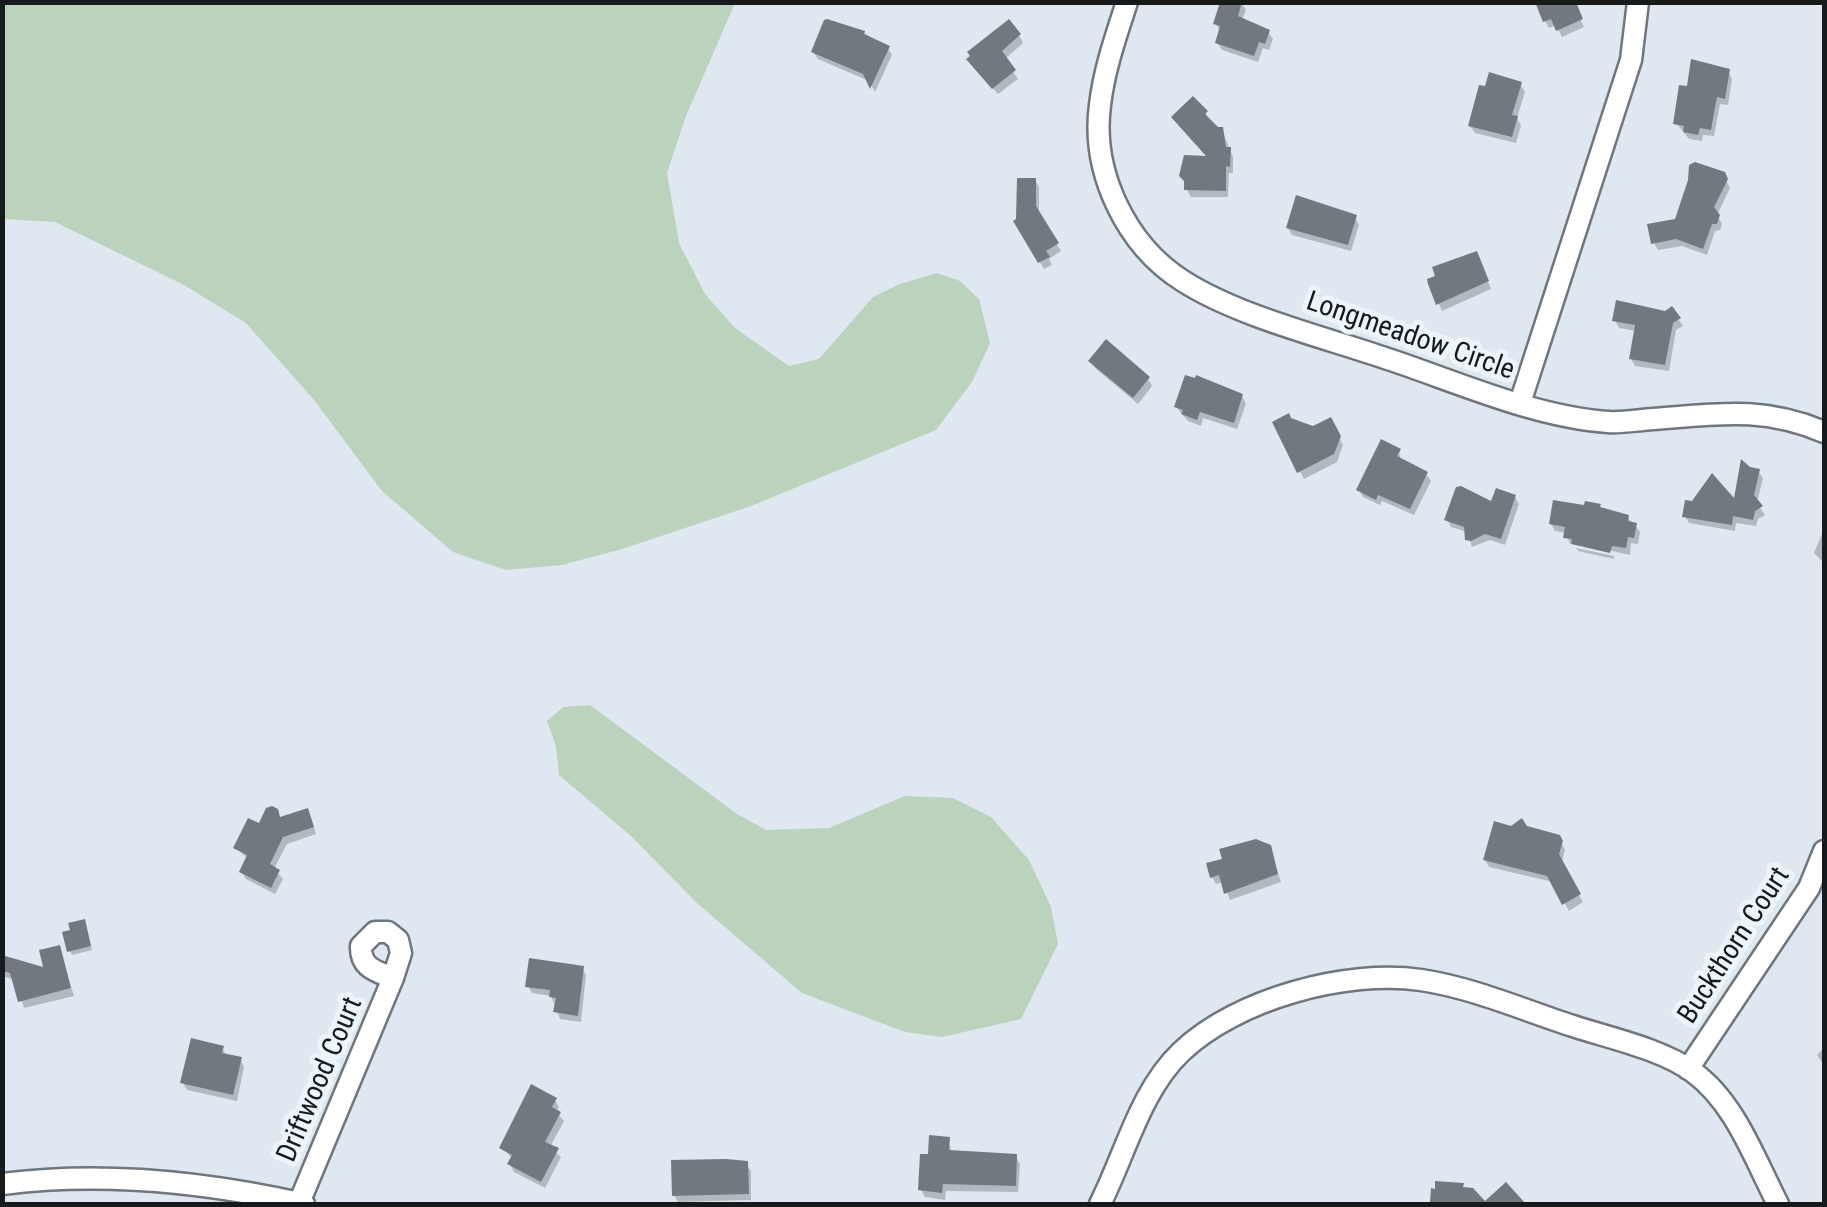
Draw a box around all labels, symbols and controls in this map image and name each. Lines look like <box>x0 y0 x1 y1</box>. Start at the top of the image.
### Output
street label: Longmeadow Circle <box>1301 286 1519 388</box>
street label: Buckthorn Court <box>1672 861 1798 1031</box>
street label: Driftwood Court <box>271 993 371 1167</box>

